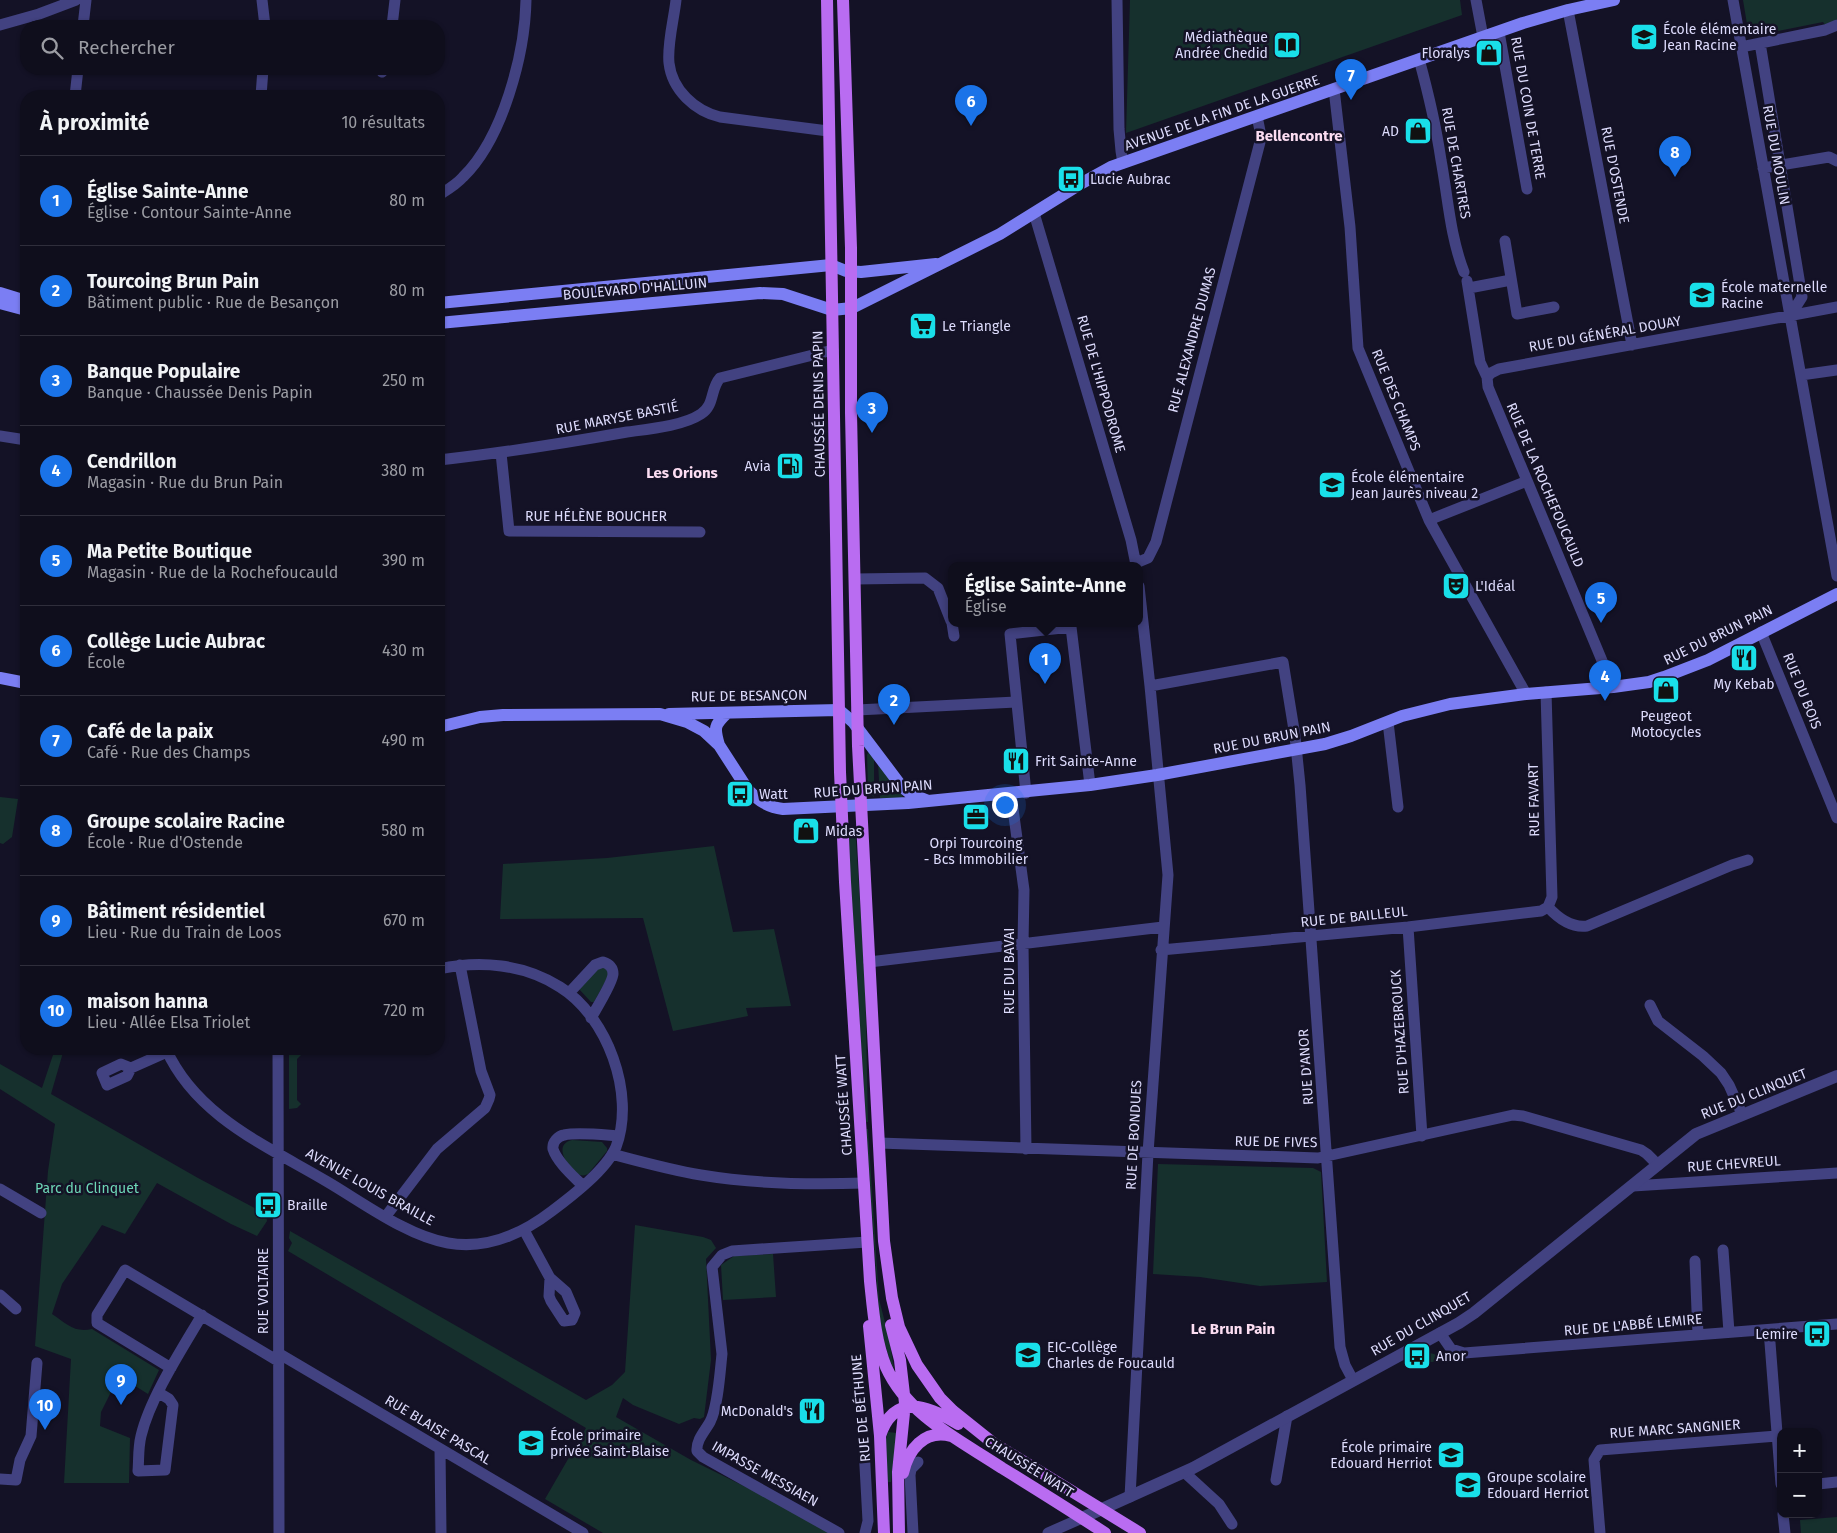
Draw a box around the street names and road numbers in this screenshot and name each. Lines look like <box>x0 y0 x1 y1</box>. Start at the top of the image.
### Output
street label: RUE DU COIN DE TERRE <box>1507 35 1549 181</box>
street label: AVENUE DE LA FIN DE LA GUERRE <box>1122 72 1322 154</box>
street label: RUE DU MOULIN <box>1759 104 1793 206</box>
street label: RUE DE CHARTRES <box>1438 106 1474 221</box>
street label: RUE D'OSTENDE <box>1597 125 1633 225</box>
street label: RUE ALEXANDRE DUMAS <box>1164 265 1220 415</box>
street label: BOULEVARD D'HALLUIN <box>562 274 708 304</box>
street label: RUE DU GÉNÉRAL DOUAY <box>1527 311 1683 356</box>
street label: RUE DE L'HIPPODROME <box>1073 313 1129 455</box>
street label: CHAUSSÉE DENIS PAPIN <box>808 330 829 478</box>
street label: RUE DES CHAMPS <box>1368 347 1424 454</box>
street label: RUE MARYSE BASTIÉ <box>554 397 680 438</box>
street label: RUE DE LA ROCHEFOUCAULD <box>1503 400 1587 570</box>
street label: RUE HÉLÈNE BOUCHER <box>525 507 667 525</box>
street label: RUE DU BRUN PAIN <box>1661 601 1775 669</box>
street label: RUE DU BOIS <box>1779 650 1825 732</box>
street label: RUE DE BESANÇON <box>690 686 808 706</box>
street label: RUE DU BRUN PAIN <box>1212 718 1332 758</box>
street label: RUE FAVART <box>1525 762 1543 837</box>
street label: RUE DU BRUN PAIN <box>813 776 933 802</box>
street label: RUE DE BAILLEUL <box>1300 903 1408 931</box>
street label: RUE DU BAVAI <box>1001 928 1018 1014</box>
street label: RUE D'HAZEBROUCK <box>1387 968 1413 1095</box>
street label: RUE D'ANOR <box>1295 1028 1317 1106</box>
street label: CHAUSSÉE WATT <box>831 1053 856 1156</box>
street label: RUE DU CLINQUET <box>1698 1065 1810 1123</box>
street label: RUE DE BONDUES <box>1123 1079 1145 1190</box>
street label: RUE DE FIVES <box>1234 1133 1318 1151</box>
street label: AVENUE LOUIS BRAILLE <box>303 1145 437 1229</box>
street label: RUE CHEVREUL <box>1687 1152 1781 1176</box>
street label: RUE VOLTAIRE <box>255 1248 272 1334</box>
street label: RUE DU CLINQUET <box>1368 1288 1475 1360</box>
street label: RUE DE L'ABBÉ LEMIRE <box>1563 1309 1703 1340</box>
street label: RUE DE BÉTHUNE <box>847 1353 874 1463</box>
street label: RUE BLAISE PASCAL <box>382 1392 494 1468</box>
street label: RUE MARC SANGNIER <box>1609 1416 1742 1442</box>
street label: CHAUSSÉE WATT <box>981 1432 1078 1502</box>
street label: IMPASSE MESSIAEN <box>709 1438 821 1510</box>

